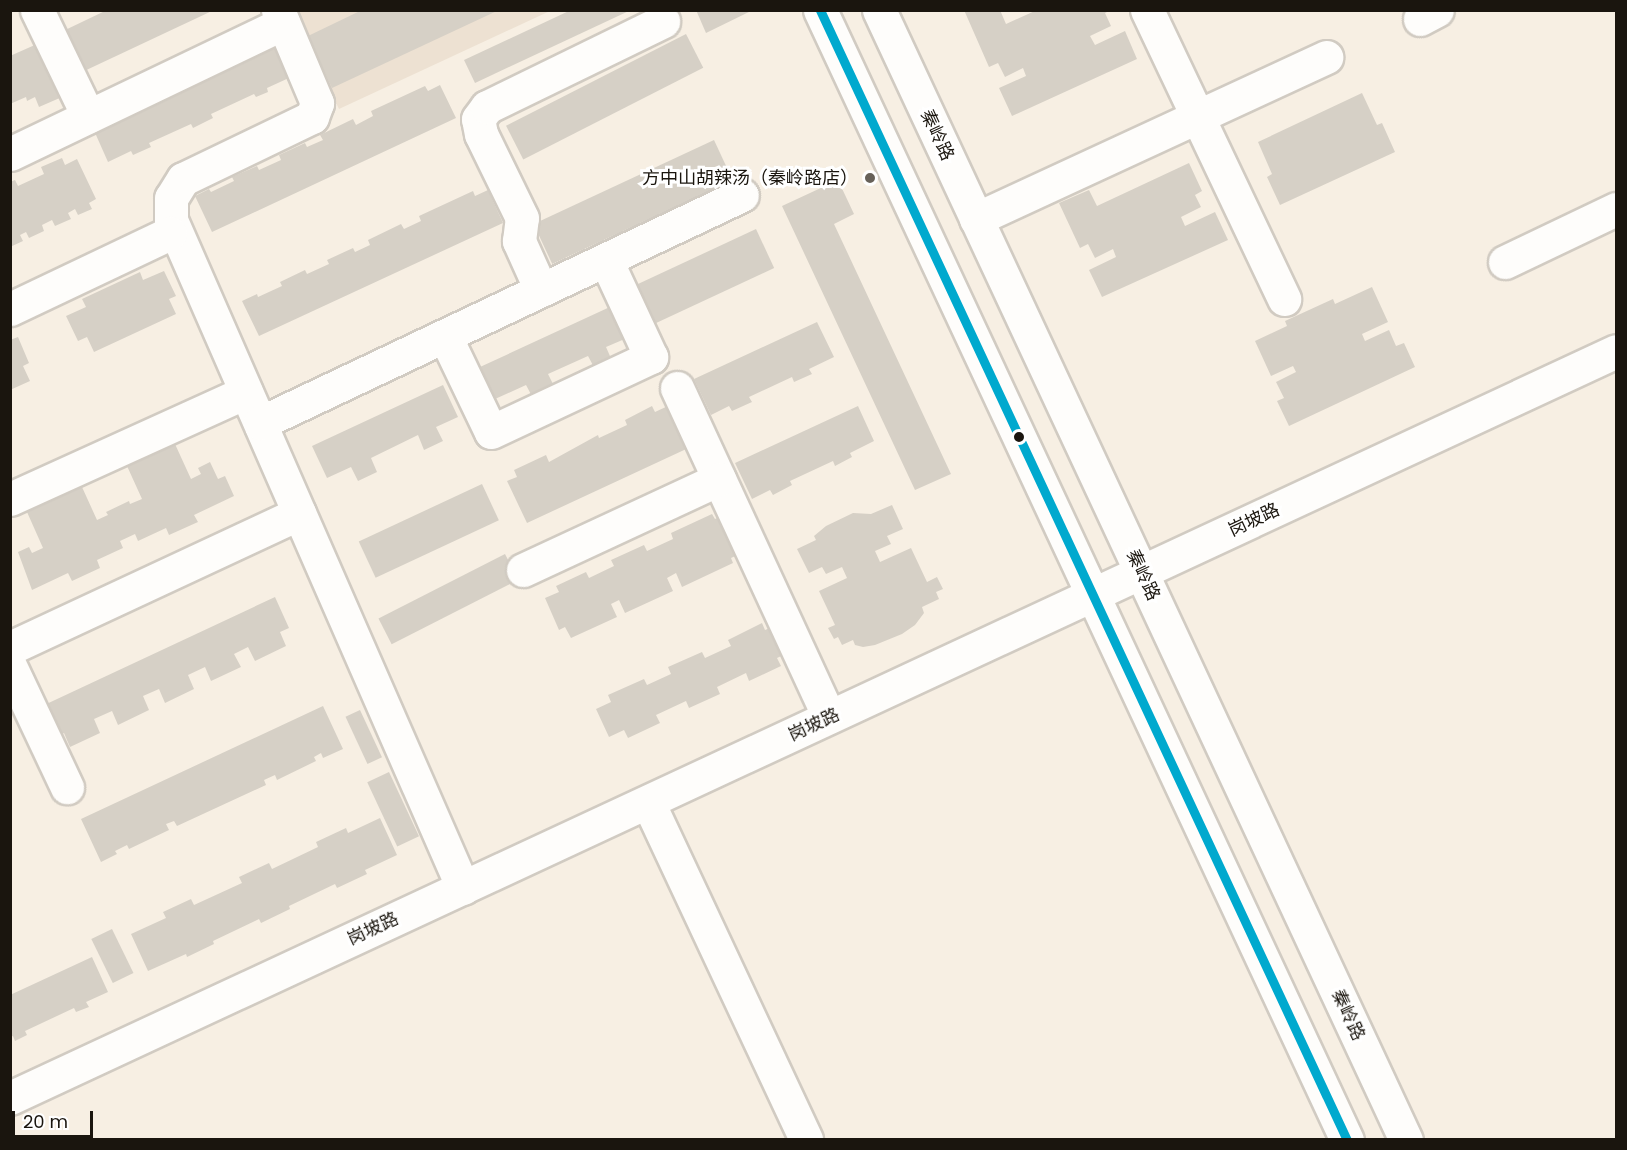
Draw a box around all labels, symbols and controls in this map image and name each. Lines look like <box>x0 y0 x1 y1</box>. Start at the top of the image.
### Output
street label: 秦岭路 <box>916 106 958 164</box>
place label: 方中山胡辣汤（秦岭路店） <box>642 167 858 189</box>
marker: 方中山胡辣汤（秦岭路店） <box>863 171 877 185</box>
unlabelled marker <box>1013 431 1025 443</box>
street label: 岗坡路 <box>1225 499 1283 541</box>
street label: 秦岭路 <box>1122 546 1164 604</box>
street label: 岗坡路 <box>785 704 843 746</box>
street label: 岗坡路 <box>344 908 402 950</box>
street label: 秦岭路 <box>1327 986 1369 1044</box>
scale bar <box>15 1099 96 1137</box>
text: 20 m <box>23 1109 68 1134</box>

